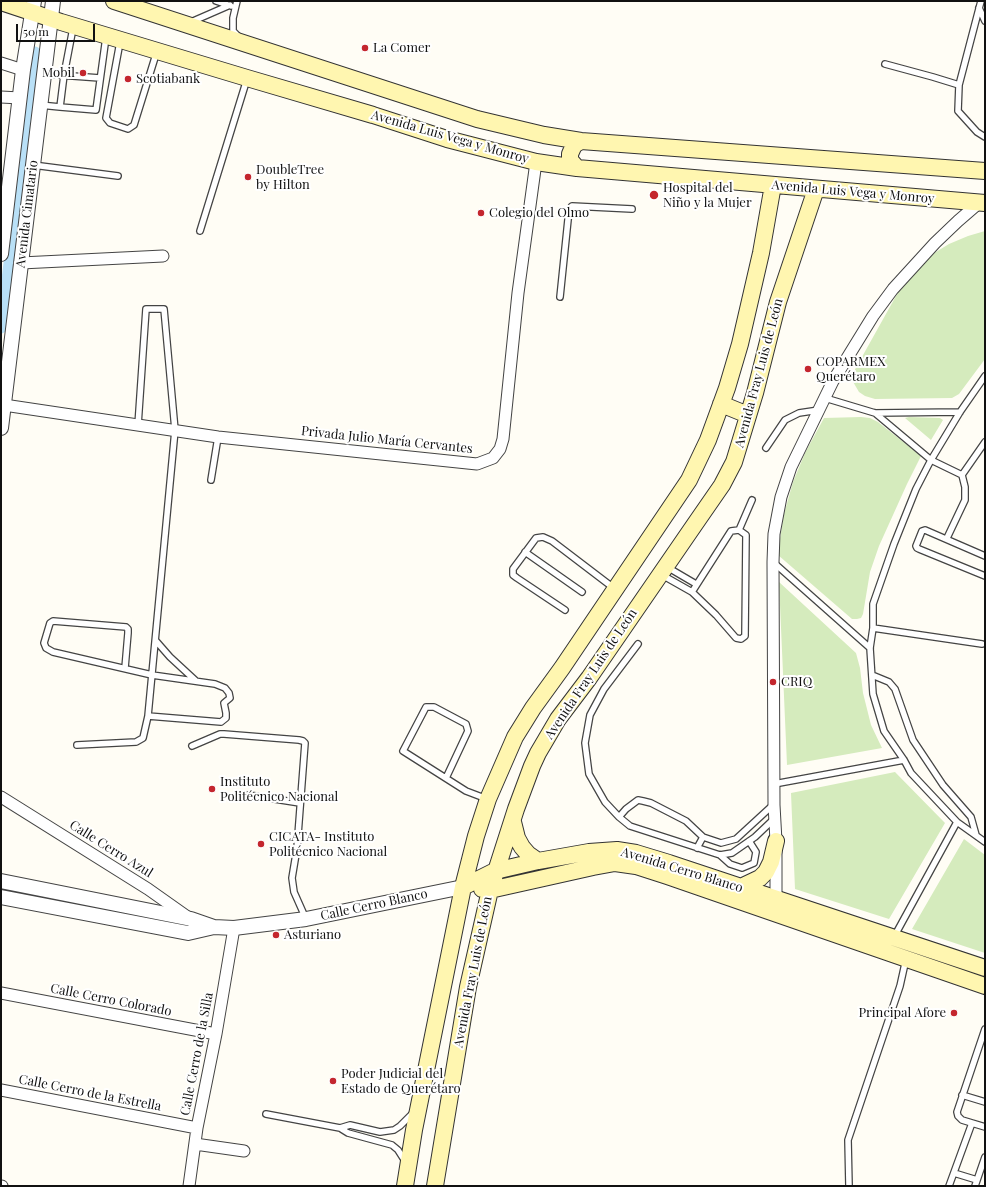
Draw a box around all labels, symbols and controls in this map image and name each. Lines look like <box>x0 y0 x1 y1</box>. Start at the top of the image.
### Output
scale bar <box>18 16 97 42</box>
text: 50 m <box>23 23 49 39</box>
place label: La Comer <box>373 40 430 56</box>
marker: La Comer <box>360 43 370 53</box>
place label: Mobil <box>42 65 75 81</box>
marker: Mobil <box>78 68 88 78</box>
place label: Scotiabank <box>136 71 200 87</box>
marker: Scotiabank <box>123 74 133 84</box>
street label: Avenida Luis Vega y Monroy <box>369 107 531 167</box>
street label: Avenida Cimatario <box>13 159 41 269</box>
place label: DoubleTree by Hilton <box>256 162 324 193</box>
marker: DoubleTree by Hilton <box>243 172 253 182</box>
street label: Avenida Luis Vega y Monroy <box>771 177 935 207</box>
place label: Hospital del Niño y la Mujer <box>663 180 752 211</box>
marker: Hospital del Niño y la Mujer <box>648 189 660 201</box>
place label: Colegio del Olmo <box>489 205 589 221</box>
marker: Colegio del Olmo <box>476 208 486 218</box>
street label: Avenida Fray Luis de León <box>732 297 786 449</box>
place label: COPARMEX Querétaro <box>816 354 885 385</box>
marker: COPARMEX Querétaro <box>803 364 813 374</box>
street label: Privada Julio María Cervantes <box>300 423 474 457</box>
street label: Avenida Fray Luis de León <box>542 606 640 742</box>
place label: CRIQ <box>781 674 812 690</box>
marker: CRIQ <box>768 677 778 687</box>
place label: Instituto Politécnico Nacional <box>220 774 338 805</box>
marker: Instituto Politécnico Nacional <box>207 784 217 794</box>
street label: Calle Cerro Azul <box>66 817 156 881</box>
place label: CICATA- Instituto Politécnico Nacional <box>269 829 387 860</box>
marker: CICATA- Instituto Politécnico Nacional <box>256 839 266 849</box>
street label: Avenida Cerro Blanco <box>619 844 745 896</box>
street label: Calle Cerro Blanco <box>319 886 429 924</box>
street label: Avenida Fray Luis de León <box>451 895 495 1049</box>
place label: Asturiano <box>284 927 341 943</box>
marker: Asturiano <box>271 930 281 940</box>
street label: Calle Cerro Colorado <box>49 981 173 1019</box>
street label: Calle Cerro de la Silla <box>177 991 217 1117</box>
place label: Principal Afore <box>858 1005 946 1021</box>
marker: Principal Afore <box>949 1008 959 1018</box>
place label: Poder Judicial del Estado de Querétaro <box>341 1066 461 1097</box>
street label: Calle Cerro de la Estrella <box>17 1072 163 1114</box>
marker: Poder Judicial del Estado de Querétaro <box>328 1076 338 1086</box>

